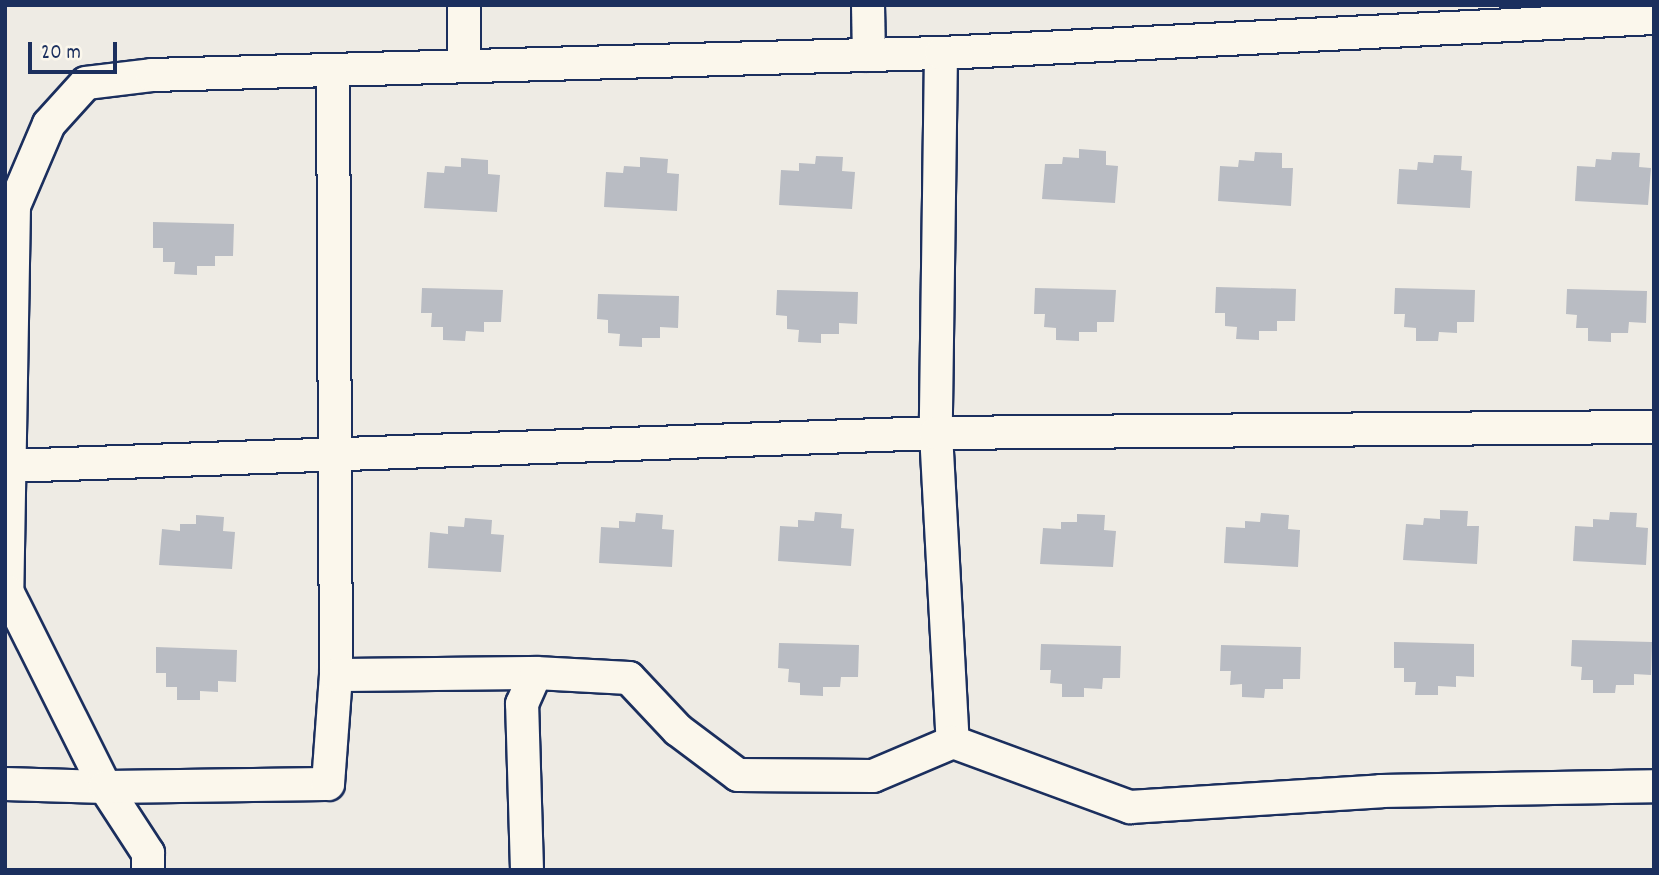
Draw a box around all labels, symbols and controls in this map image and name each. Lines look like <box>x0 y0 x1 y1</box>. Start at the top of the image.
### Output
scale bar <box>32 28 121 72</box>
text: 20 m <box>41 39 81 69</box>

